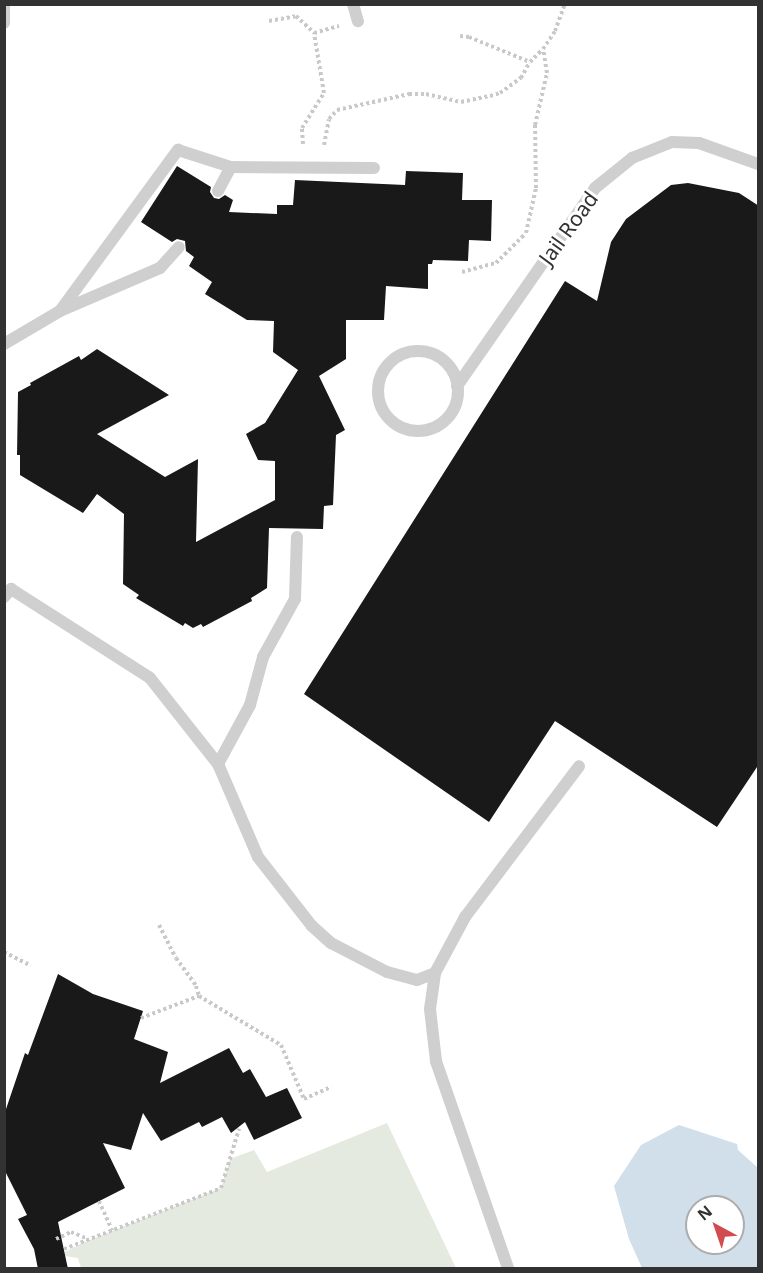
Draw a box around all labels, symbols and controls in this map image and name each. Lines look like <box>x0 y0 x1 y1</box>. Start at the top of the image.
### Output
street label: Jail Road <box>533 187 603 269</box>
north arrow <box>685 1195 745 1255</box>
text: N <box>693 1200 717 1225</box>

